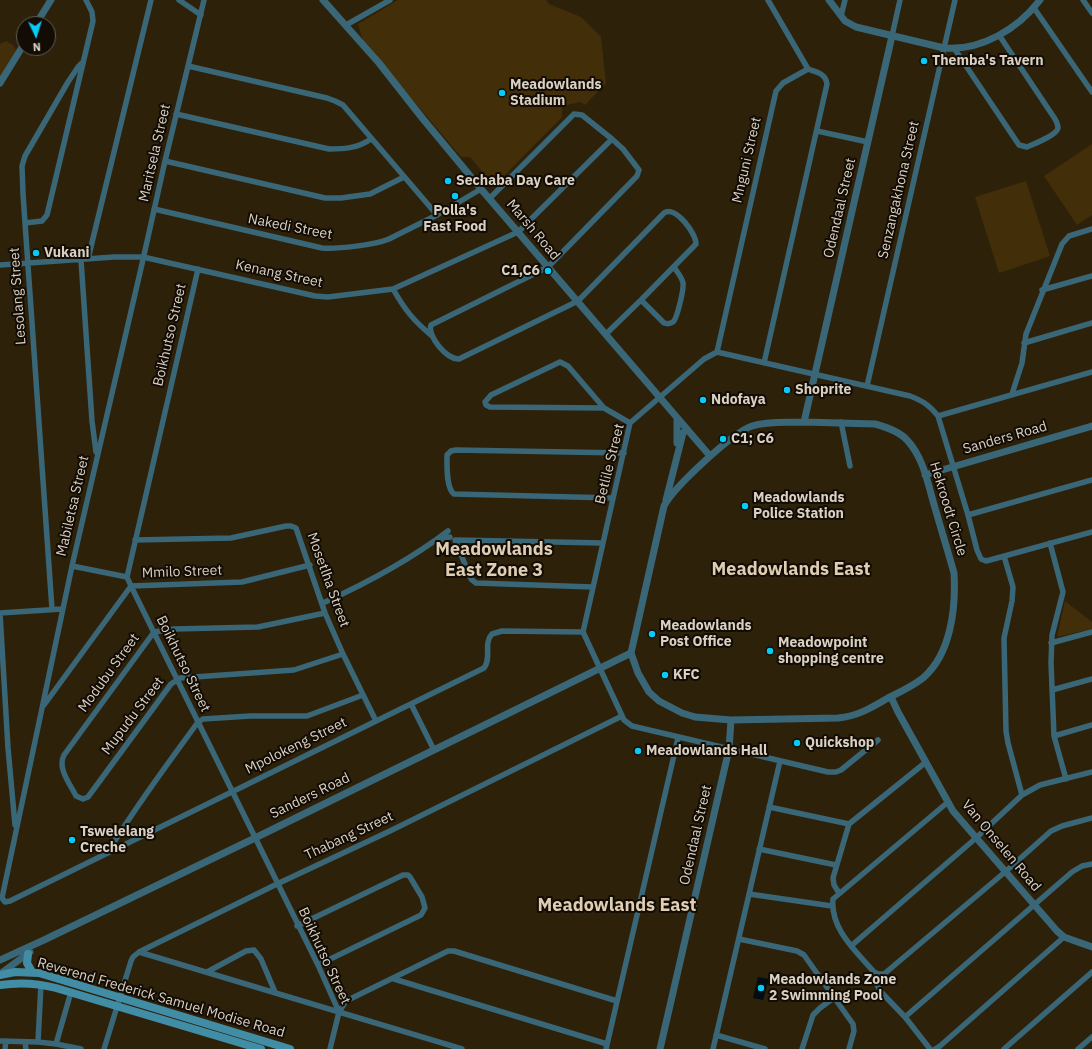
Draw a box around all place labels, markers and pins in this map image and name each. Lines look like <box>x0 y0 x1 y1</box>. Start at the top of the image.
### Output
place label: Themba's Tavern <box>932 53 1044 69</box>
marker: Themba's Tavern <box>919 56 929 66</box>
place label: Meadowlands Stadium <box>510 77 601 110</box>
marker: Meadowlands Stadium <box>497 88 507 98</box>
place label: Sechaba Day Care <box>456 173 575 189</box>
marker: Sechaba Day Care <box>443 176 453 186</box>
marker: Polla's Fast Food <box>450 191 460 201</box>
place label: Polla's Fast Food <box>423 203 487 236</box>
place label: Vukani <box>44 245 89 261</box>
marker: Vukani <box>31 248 41 258</box>
place label: C1,C6 <box>501 263 540 279</box>
marker: C1,C6 <box>543 266 553 276</box>
place label: Shoprite <box>795 382 851 398</box>
marker: Shoprite <box>782 385 792 395</box>
place label: Ndofaya <box>711 392 766 408</box>
marker: Ndofaya <box>698 395 708 405</box>
place label: C1; C6 <box>731 431 774 447</box>
marker: C1; C6 <box>718 434 728 444</box>
place label: Meadowlands Police Station <box>753 490 844 522</box>
marker: Meadowlands Police Station <box>740 501 750 511</box>
place label: Meadowlands Post Office <box>660 618 751 650</box>
marker: Meadowlands Post Office <box>647 629 657 639</box>
place label: Meadowpoint shopping centre <box>778 635 884 668</box>
marker: Meadowpoint shopping centre <box>765 646 775 656</box>
place label: KFC <box>673 667 700 683</box>
marker: KFC <box>660 670 670 680</box>
place label: Quickshop <box>805 735 874 751</box>
marker: Quickshop <box>792 738 802 748</box>
place label: Meadowlands Hall <box>646 743 767 759</box>
marker: Meadowlands Hall <box>633 746 643 756</box>
place label: Tswelelang Creche <box>80 824 154 856</box>
marker: Tswelelang Creche <box>67 835 77 845</box>
place label: Meadowlands Zone 2 Swimming Pool <box>769 972 896 1004</box>
marker: Meadowlands Zone 2 Swimming Pool <box>756 983 766 993</box>

